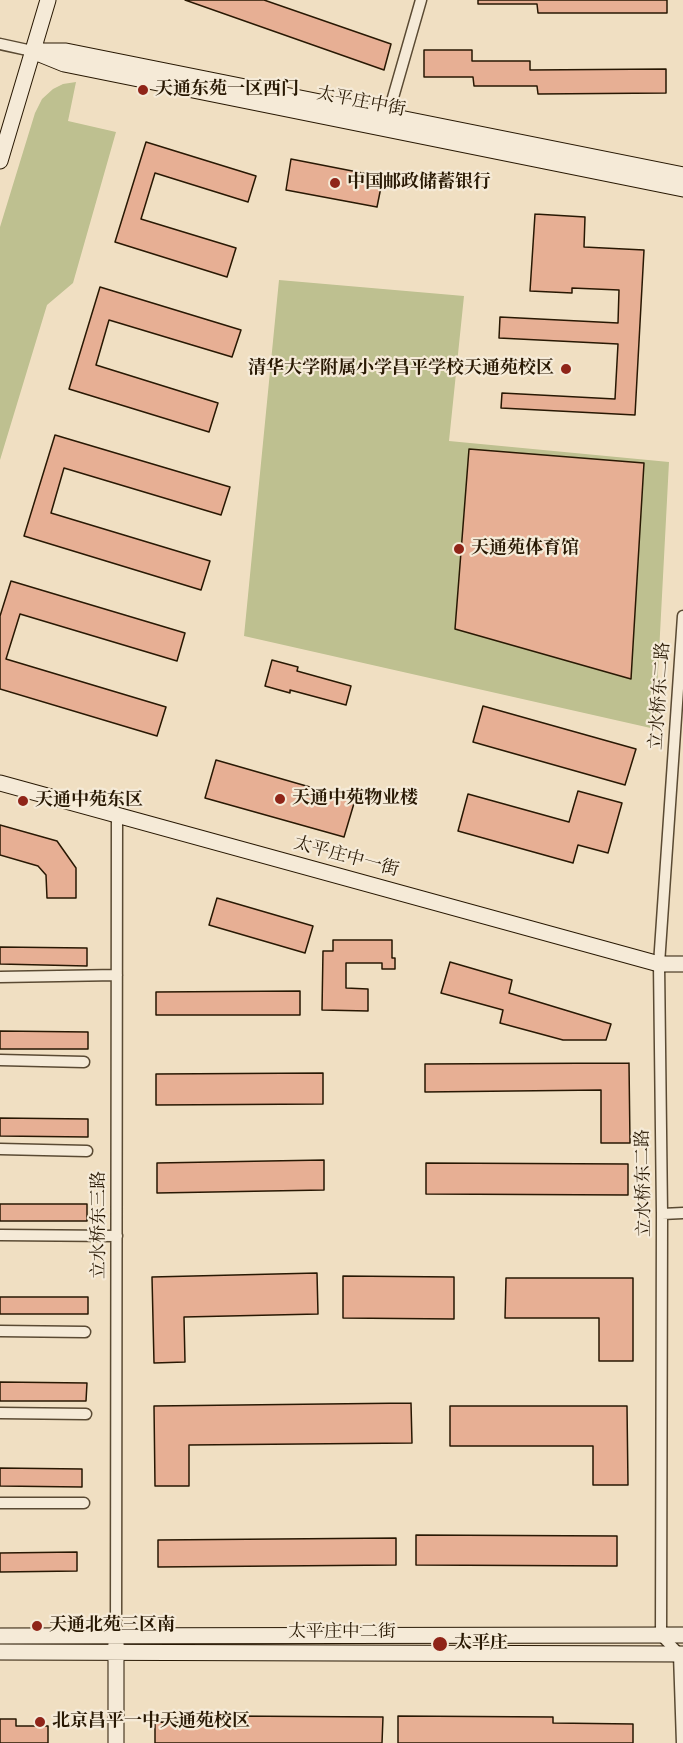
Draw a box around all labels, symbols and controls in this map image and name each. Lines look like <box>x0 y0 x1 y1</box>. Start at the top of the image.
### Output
place label: 天通东苑一区西门 <box>155 79 299 101</box>
marker: 天通东苑一区西门 <box>136 83 150 97</box>
street label: 太平庄中街 <box>315 84 407 122</box>
place label: 中国邮政储蓄银行 <box>347 172 491 194</box>
marker: 中国邮政储蓄银行 <box>328 176 342 190</box>
place label: 清华大学附属小学昌平学校天通苑校区 <box>248 358 554 380</box>
marker: 清华大学附属小学昌平学校天通苑校区 <box>559 362 573 376</box>
place label: 天通苑体育馆 <box>471 538 579 560</box>
marker: 天通苑体育馆 <box>452 542 466 556</box>
street label: 立水桥东二路 <box>646 641 676 751</box>
place label: 天通中苑物业楼 <box>292 788 418 810</box>
place label: 天通中苑东区 <box>35 790 143 812</box>
marker: 天通中苑物业楼 <box>273 792 287 806</box>
marker: 天通中苑东区 <box>16 794 30 808</box>
street label: 太平庄中一街 <box>291 834 401 882</box>
street label: 立水桥东二路 <box>633 1129 657 1237</box>
street label: 立水桥东三路 <box>89 1171 111 1279</box>
place label: 天通北苑三区南 <box>49 1615 175 1637</box>
marker: 天通北苑三区南 <box>30 1619 44 1633</box>
street label: 太平庄中二街 <box>288 1622 396 1644</box>
place label: 太平庄 <box>454 1633 508 1655</box>
marker: 太平庄 <box>431 1635 449 1653</box>
place label: 北京昌平一中天通苑校区 <box>52 1711 250 1733</box>
marker: 北京昌平一中天通苑校区 <box>33 1715 47 1729</box>

